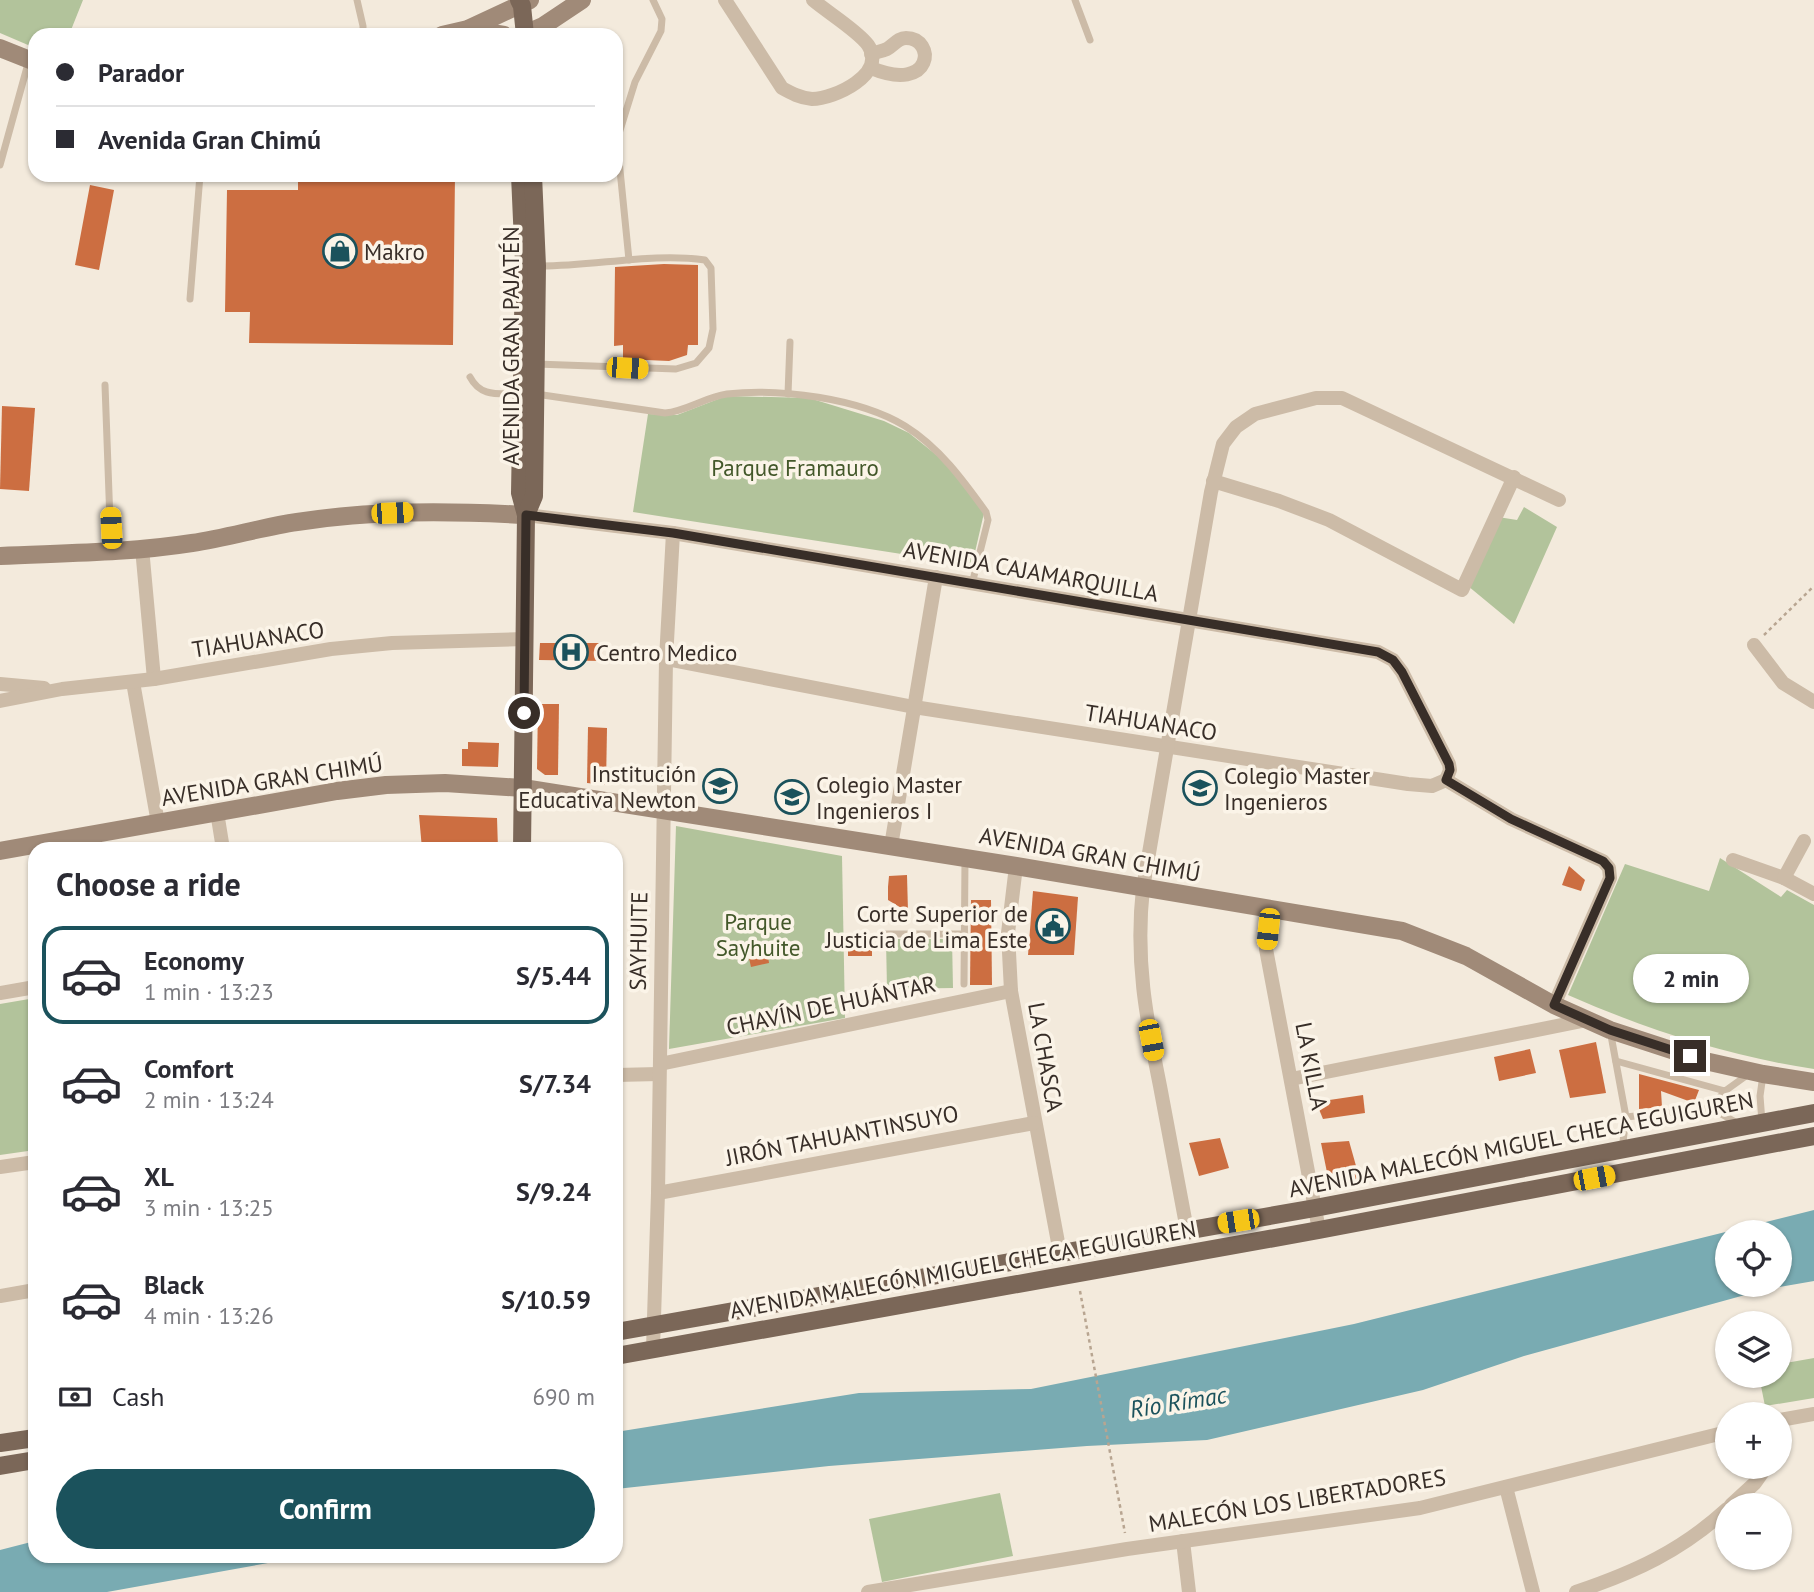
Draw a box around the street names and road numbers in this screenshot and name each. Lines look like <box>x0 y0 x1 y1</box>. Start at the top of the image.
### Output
street label: AVENIDA GRAN PAJATÉN <box>496 226 525 466</box>
street label: AVENIDA CAJAMARQUILLA <box>901 534 1161 608</box>
street label: TIAHUANACO <box>190 614 326 664</box>
street label: TIAHUANACO <box>1083 697 1219 747</box>
street label: AVENIDA GRAN CHIMÚ <box>159 748 385 812</box>
street label: AVENIDA GRAN CHIMÚ <box>977 820 1203 888</box>
street label: SAYHUITE <box>623 891 653 991</box>
street label: CHAVÍN DE HUÁNTAR <box>723 969 939 1041</box>
street label: LA CHASCA <box>1022 1000 1070 1115</box>
street label: LA KILLA <box>1289 1020 1335 1113</box>
street label: AVENIDA MALECÓN MIGUEL CHECA EGUIGUREN <box>1286 1085 1756 1203</box>
street label: JIRÓN TAHUANTINSUYO <box>722 1098 961 1172</box>
street label: AVENIDA MALECÓN MIGUEL CHECA EGUIGUREN <box>728 1214 1198 1324</box>
street label: MALECÓN LOS LIBERTADORES <box>1146 1462 1448 1538</box>

